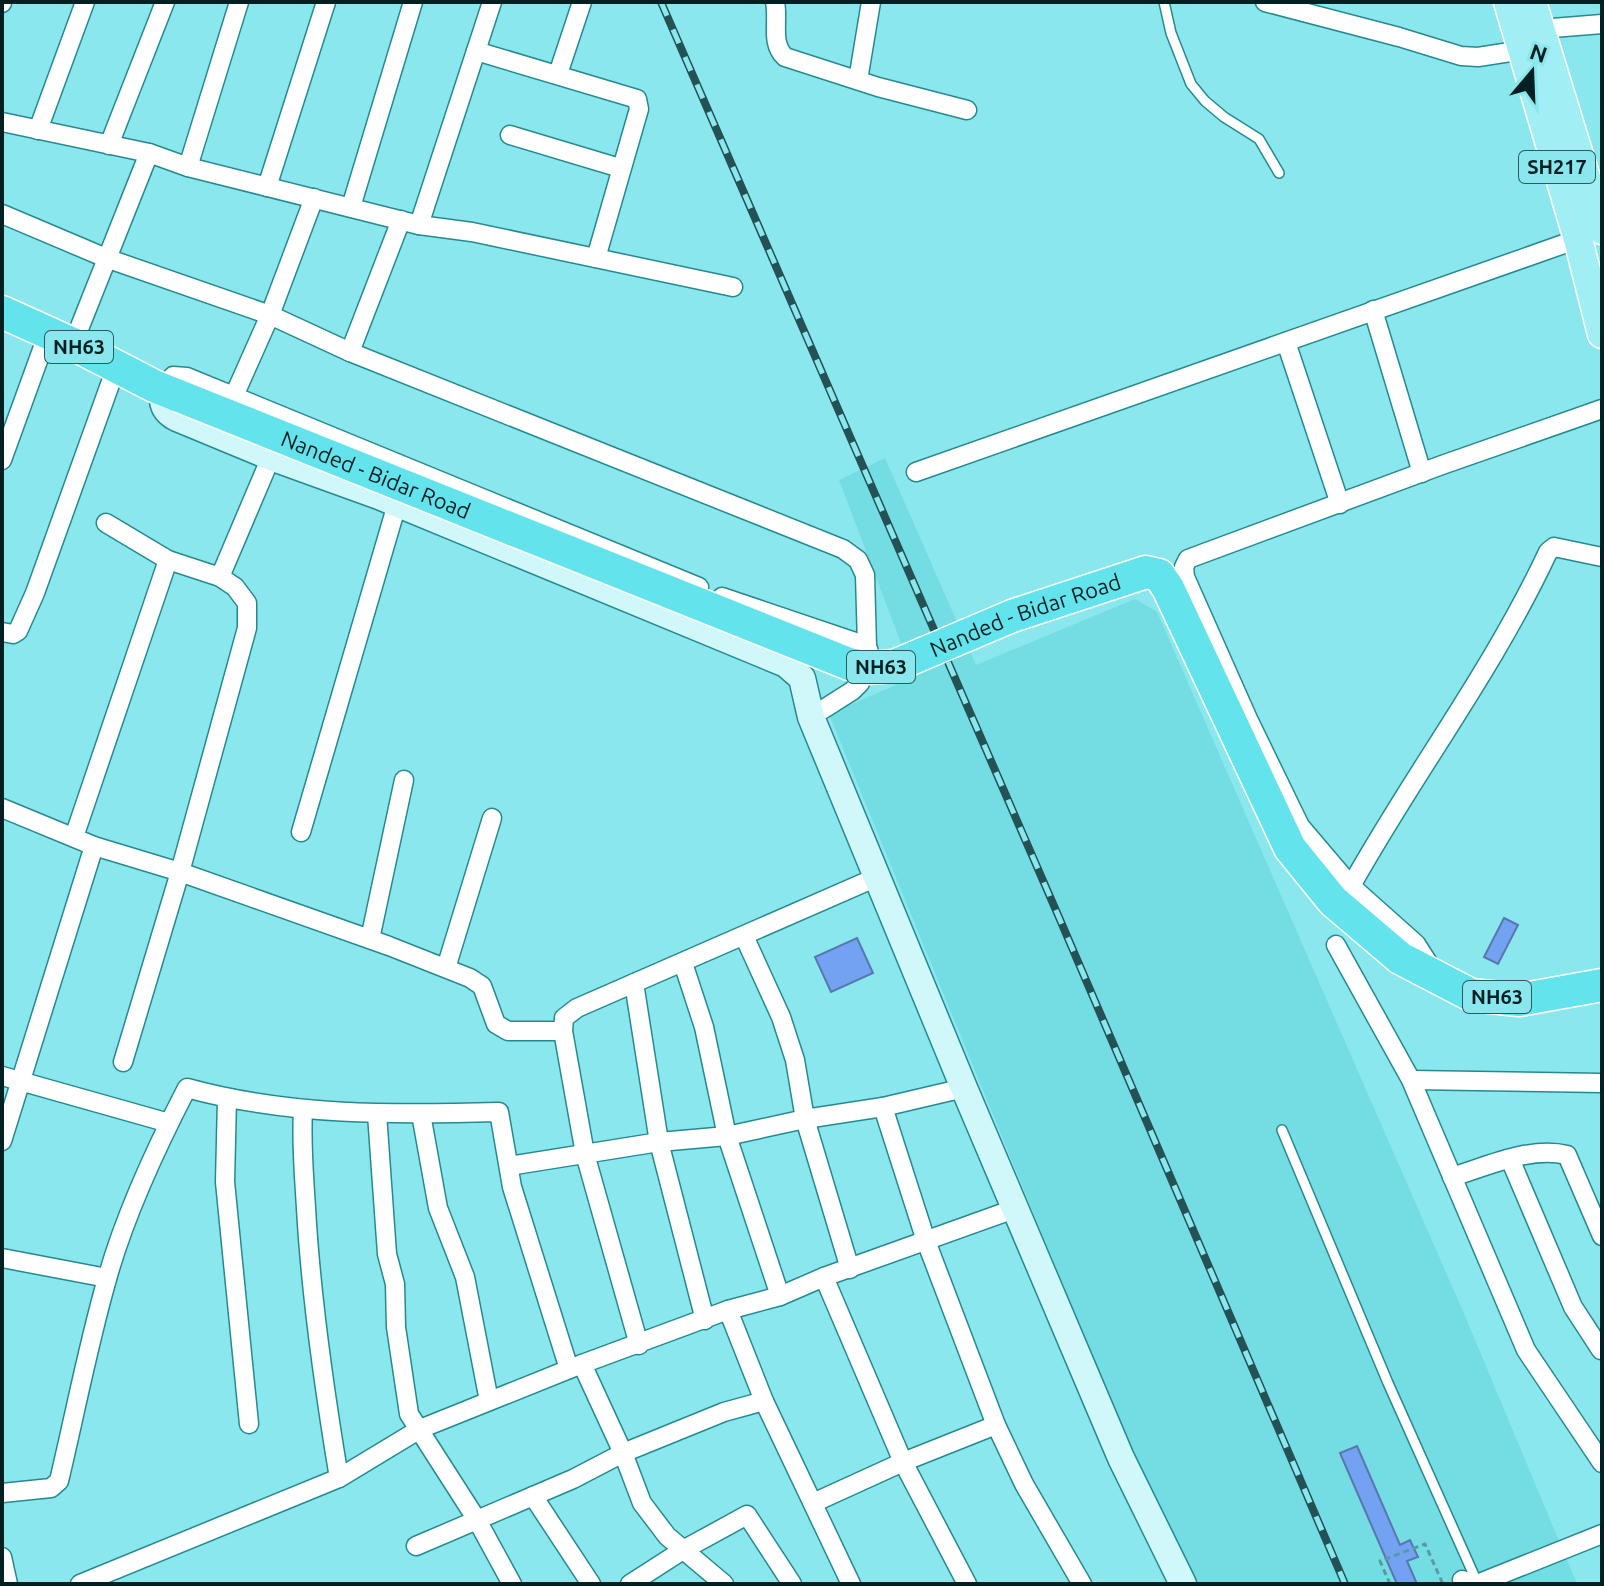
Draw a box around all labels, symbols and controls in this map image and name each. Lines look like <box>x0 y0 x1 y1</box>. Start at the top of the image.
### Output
north arrow <box>1492 32 1572 112</box>
text: N <box>1527 38 1551 67</box>
road number: SH217 <box>1519 151 1595 183</box>
road number: NH63 <box>45 331 113 363</box>
street label: Nanded - Bidar Road <box>278 425 474 523</box>
street label: Nanded - Bidar Road <box>926 568 1124 661</box>
road number: NH63 <box>847 651 915 683</box>
road number: NH63 <box>1463 981 1531 1013</box>

